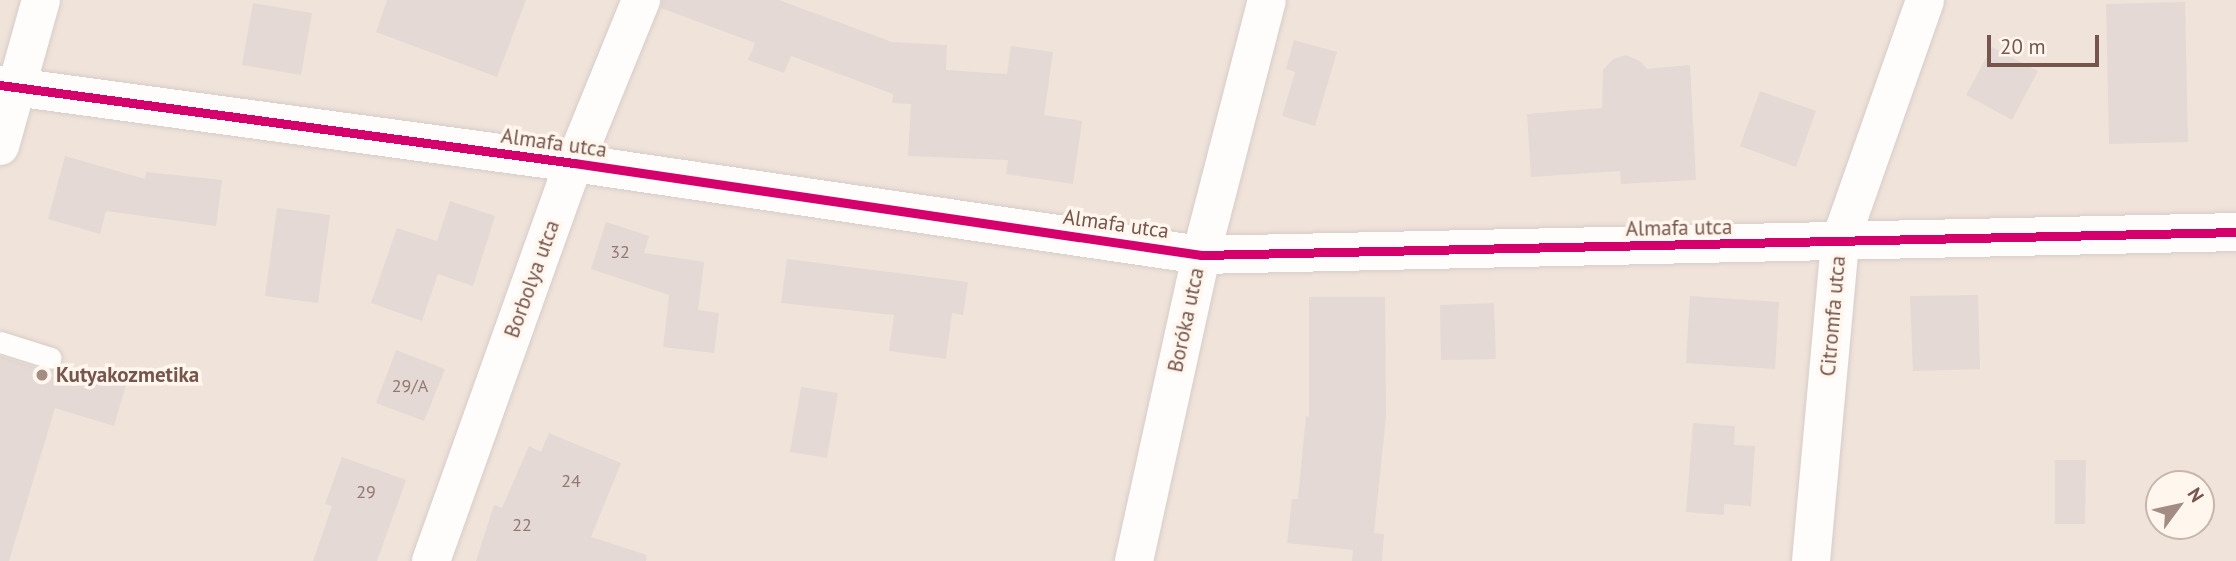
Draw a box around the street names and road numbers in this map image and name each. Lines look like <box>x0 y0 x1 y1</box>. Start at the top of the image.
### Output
street label: Almafa utca <box>499 123 609 163</box>
street label: Almafa utca <box>1061 204 1171 244</box>
street label: Almafa utca <box>1625 214 1733 242</box>
street label: Borbolya utca <box>499 217 565 341</box>
street label: Citromfa utca <box>1815 255 1851 377</box>
street label: Boróka utca <box>1163 265 1209 375</box>

